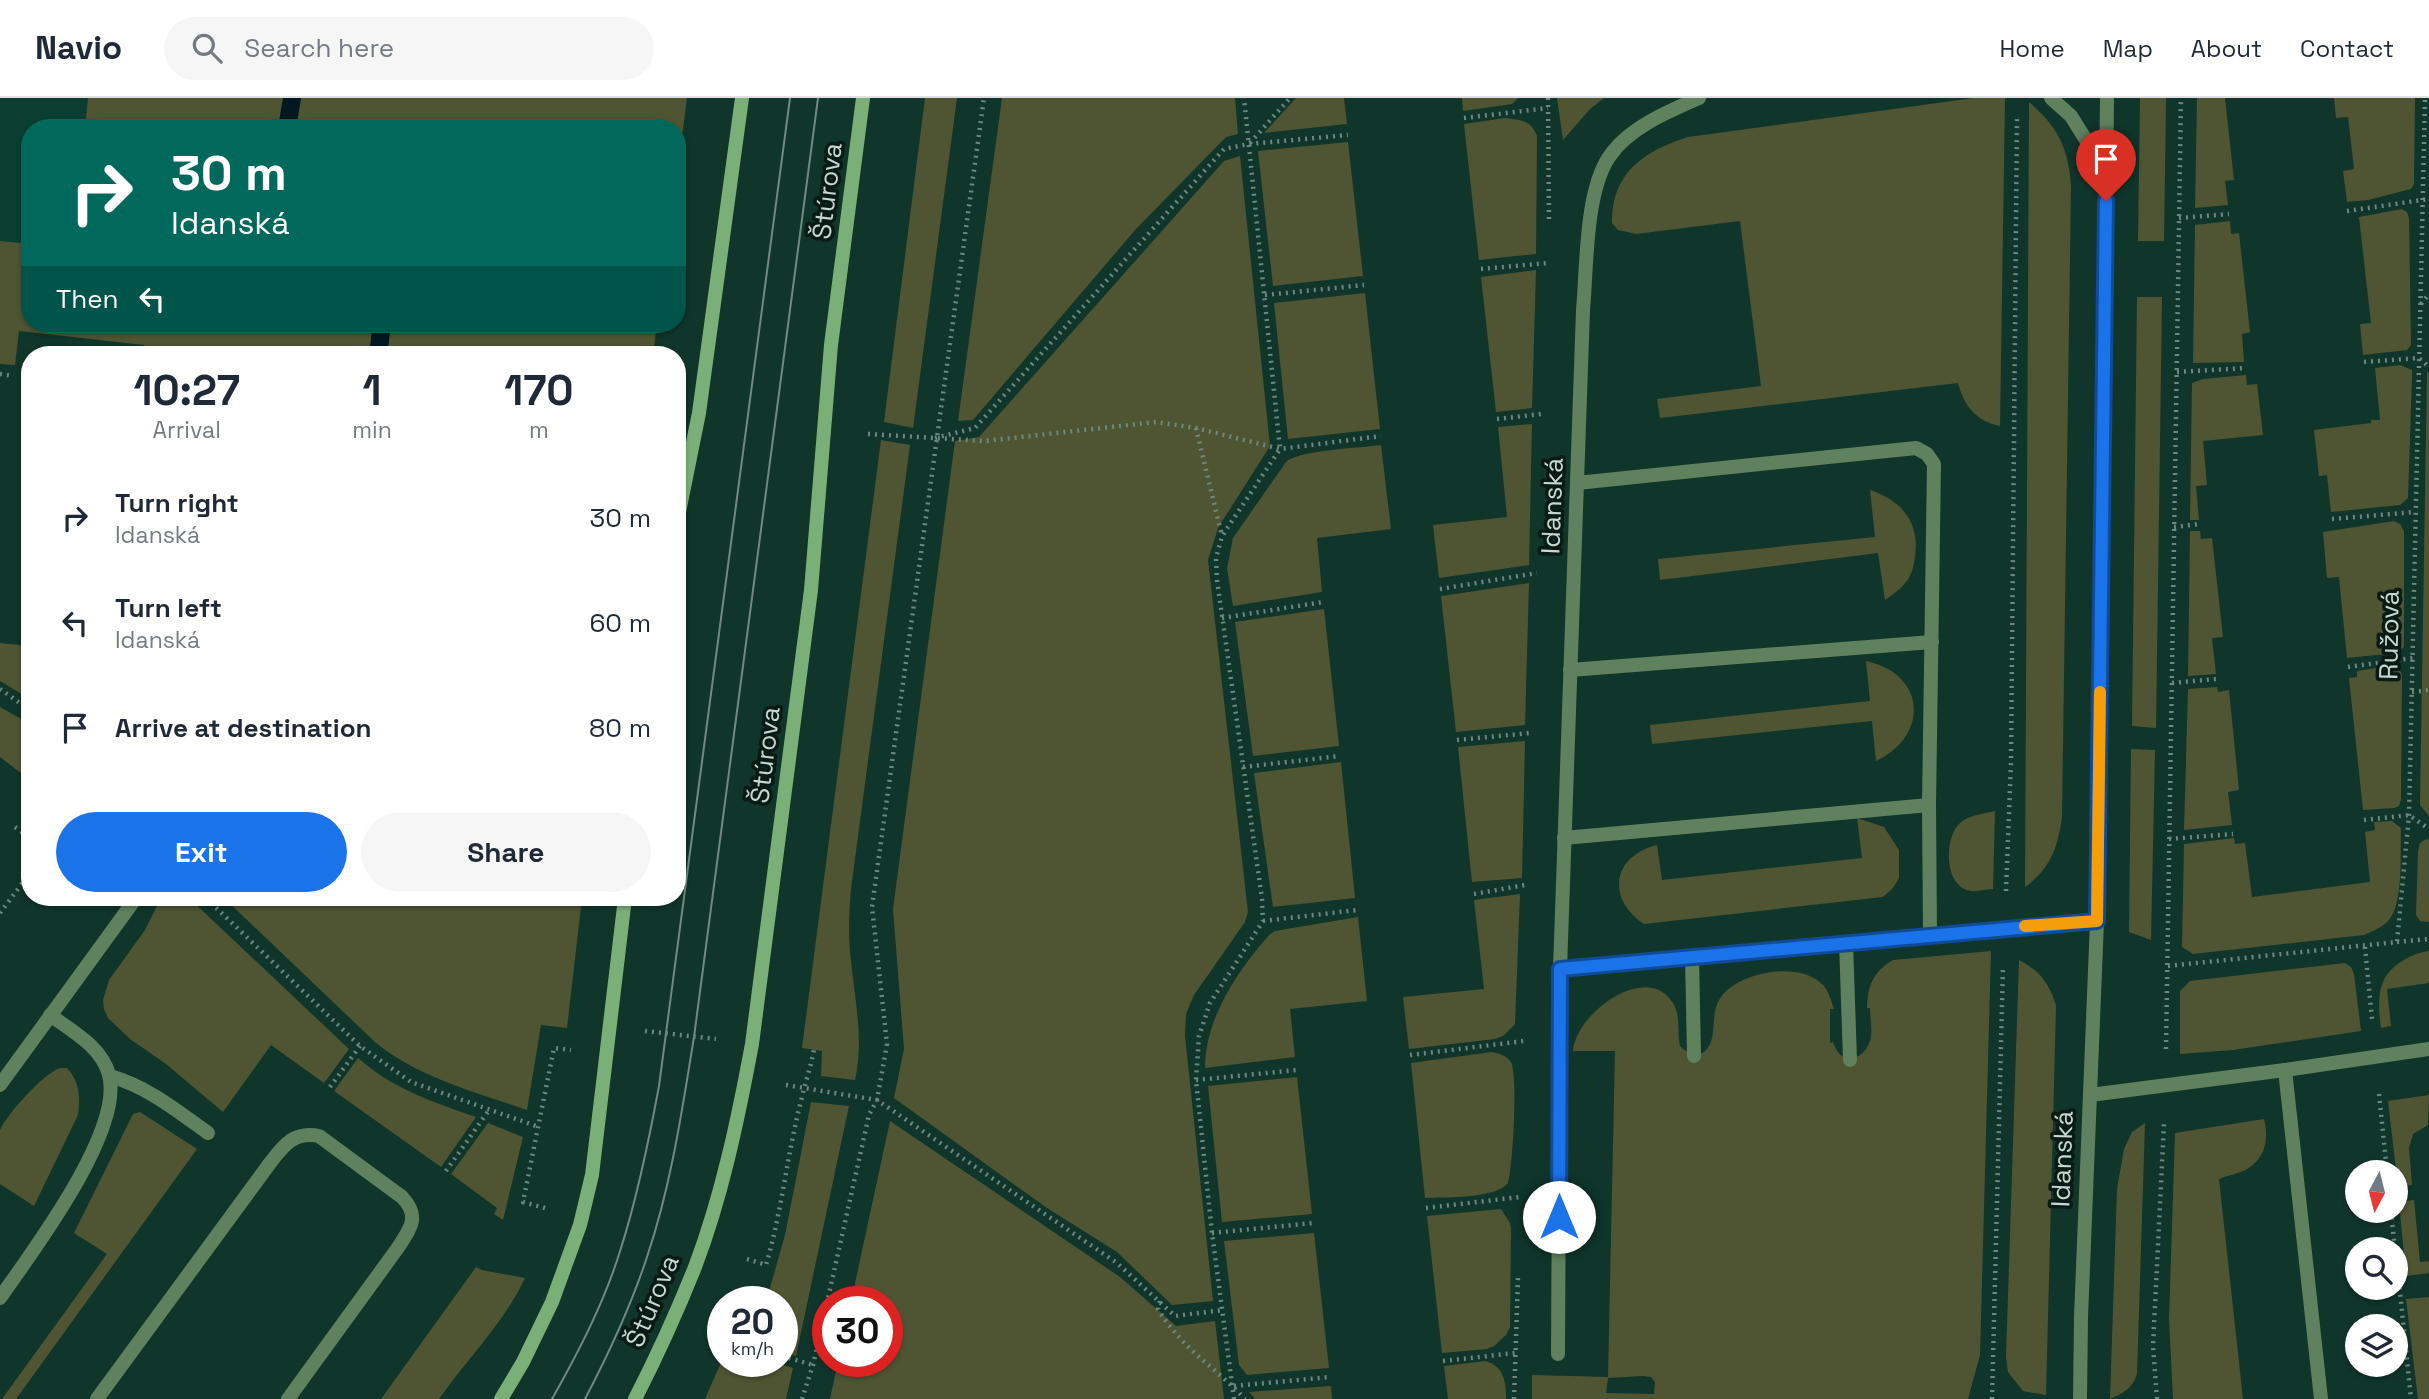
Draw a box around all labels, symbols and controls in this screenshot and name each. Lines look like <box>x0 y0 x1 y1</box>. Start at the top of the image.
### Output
search box <box>164 17 654 80</box>
text: Navio <box>35 27 122 69</box>
icon: search <box>188 29 226 67</box>
text: Search here <box>244 31 394 65</box>
text: Home <box>1999 33 2065 64</box>
text: Map <box>2103 33 2153 64</box>
text: About <box>2191 33 2262 64</box>
text: Contact <box>2300 33 2394 64</box>
pin <box>2076 129 2136 201</box>
icon: arrive <box>2087 140 2125 178</box>
street label: Štúrova <box>804 141 850 241</box>
text: 30 m <box>171 142 287 204</box>
icon: right <box>56 147 147 238</box>
text: Idanská <box>171 203 290 243</box>
icon: left <box>133 280 171 318</box>
text: Then <box>56 282 119 316</box>
text: 10:27 <box>133 364 240 417</box>
text: 1 <box>363 364 382 417</box>
text: 170 <box>504 364 574 417</box>
text: Arrival <box>152 415 221 445</box>
text: min <box>352 415 392 445</box>
text: m <box>529 415 549 445</box>
street label: Idanská <box>1533 457 1571 555</box>
text: Turn right <box>115 486 239 520</box>
icon: right <box>56 499 94 537</box>
text: 30 m <box>590 501 651 535</box>
text: Idanská <box>115 520 200 550</box>
street label: Ružová <box>2371 590 2407 680</box>
text: Turn left <box>115 591 222 625</box>
icon: left <box>56 604 94 642</box>
text: 60 m <box>589 606 651 640</box>
text: Idanská <box>115 625 200 655</box>
street label: Štúrova <box>742 705 788 805</box>
icon: arrive <box>56 709 94 747</box>
text: Arrive at destination <box>115 711 372 745</box>
text: 80 m <box>589 711 651 745</box>
button: Exit <box>56 812 347 892</box>
button: Share <box>361 812 651 892</box>
street label: Idanská <box>2043 1110 2081 1208</box>
north arrow <box>2345 1160 2408 1223</box>
map controls <box>2345 1160 2408 1377</box>
position arrow <box>1522 1180 1596 1254</box>
button: search <box>2345 1237 2408 1300</box>
street label: Štúrova <box>617 1250 687 1352</box>
speed limit sign: 30 <box>812 1286 903 1377</box>
text: 20 <box>731 1300 774 1344</box>
button: layers <box>2345 1314 2408 1377</box>
text: km/h <box>731 1337 774 1360</box>

